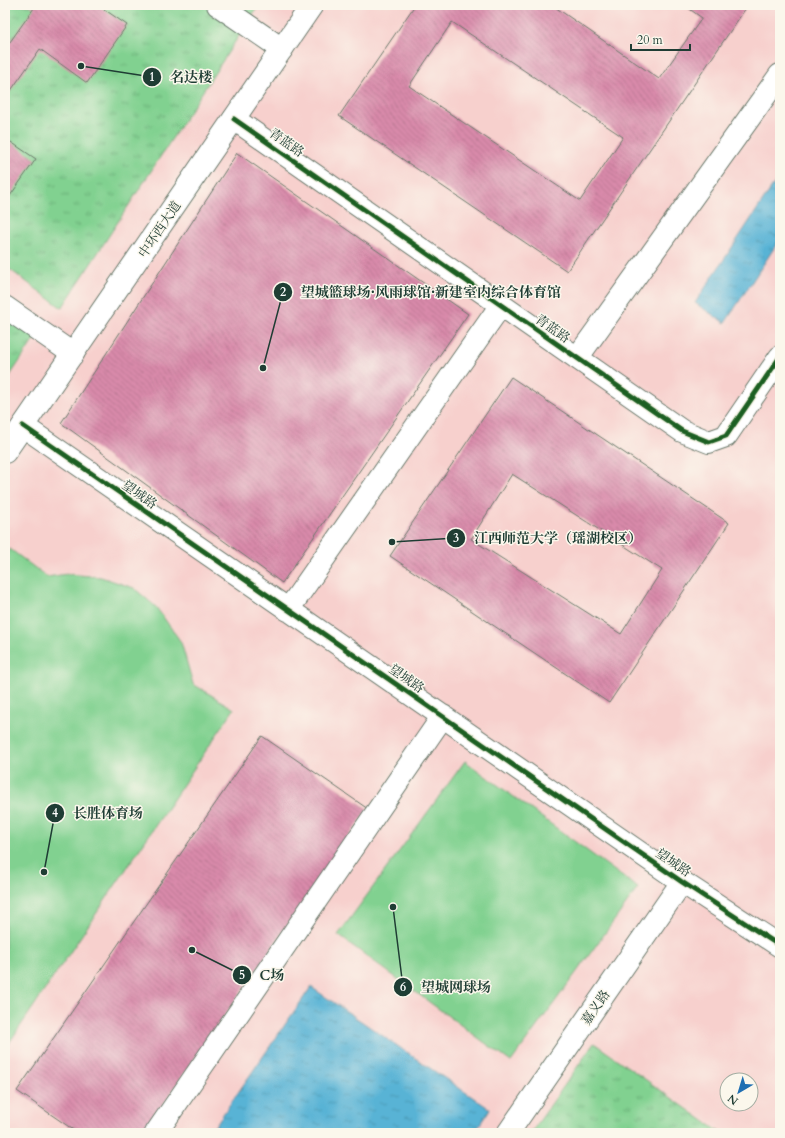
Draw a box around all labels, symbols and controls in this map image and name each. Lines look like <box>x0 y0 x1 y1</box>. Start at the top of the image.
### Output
scale bar <box>631 26 690 52</box>
text: 20 m <box>637 32 664 48</box>
callout: 名达楼 <box>142 64 220 90</box>
text: 名达楼 <box>170 68 212 87</box>
text: 1 <box>149 69 155 85</box>
street label: 青蓝路 <box>265 124 308 161</box>
street label: 中环西大道 <box>134 198 185 262</box>
callout: 望城篮球场·风雨球馆·新建室内综合体育馆 <box>273 279 569 305</box>
text: 望城篮球场·风雨球馆·新建室内综合体育馆 <box>301 283 561 302</box>
text: 2 <box>280 284 286 300</box>
street label: 青蓝路 <box>531 310 574 347</box>
street label: 望城路 <box>118 476 161 513</box>
callout: 江西师范大学（瑶湖校区） <box>446 525 650 551</box>
text: 江西师范大学（瑶湖校区） <box>474 529 642 548</box>
text: 3 <box>453 530 459 546</box>
street label: 望城路 <box>385 660 428 697</box>
callout: 长胜体育场 <box>45 800 151 826</box>
text: 长胜体育场 <box>73 804 143 823</box>
text: 4 <box>52 805 58 821</box>
street label: 望城路 <box>652 844 695 881</box>
callout: C场 <box>232 962 293 988</box>
text: C场 <box>260 966 284 985</box>
text: 5 <box>239 967 245 983</box>
callout: 望城网球场 <box>393 974 499 1000</box>
text: 望城网球场 <box>421 978 491 997</box>
text: 6 <box>400 979 406 995</box>
street label: 嘉义路 <box>577 986 614 1029</box>
north arrow <box>719 1072 759 1112</box>
text: N <box>724 1090 742 1108</box>

